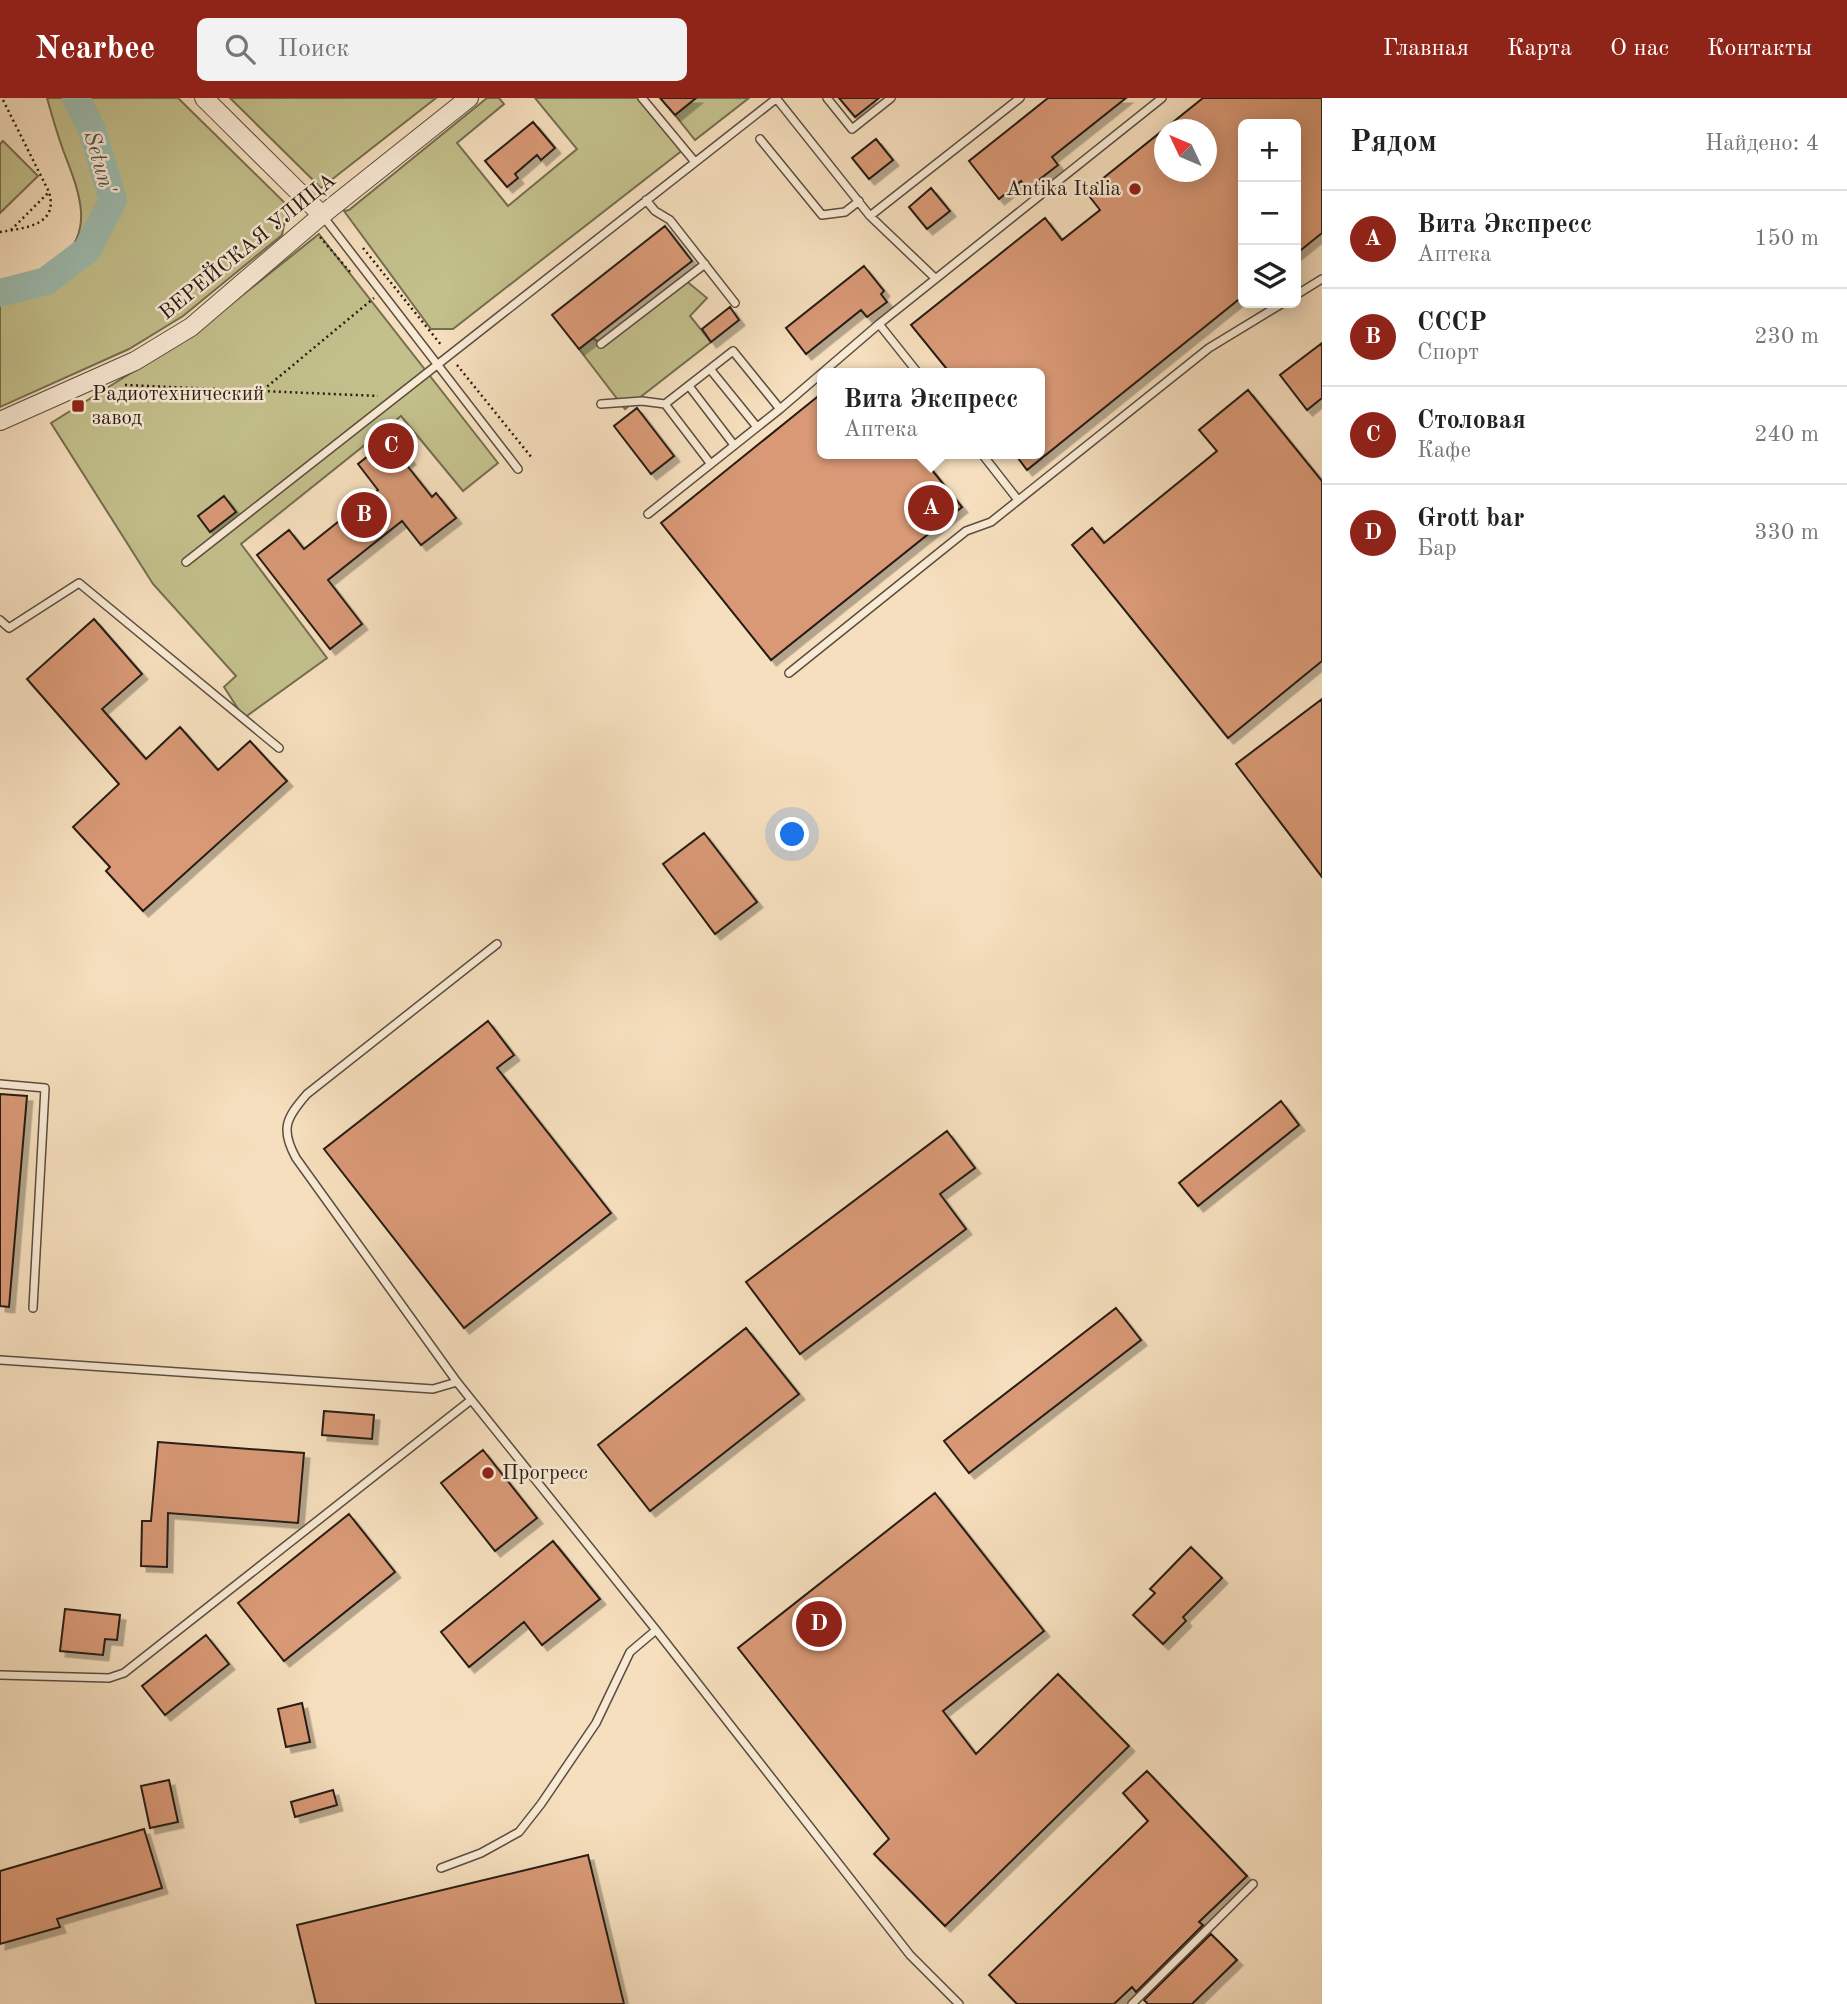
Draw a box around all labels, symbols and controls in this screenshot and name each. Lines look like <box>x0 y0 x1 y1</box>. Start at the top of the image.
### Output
search box <box>197 18 687 81</box>
icon: search <box>221 30 259 68</box>
text: Nearbee <box>35 33 155 66</box>
text: Поиск <box>277 36 349 62</box>
text: Главная <box>1383 37 1469 61</box>
text: Карта <box>1507 37 1572 61</box>
text: О нас <box>1610 37 1669 61</box>
text: Контакты <box>1707 37 1812 61</box>
north arrow <box>1154 119 1217 182</box>
map controls <box>1238 119 1301 308</box>
button: + <box>1238 119 1301 182</box>
text: Рядом <box>1350 128 1437 158</box>
water label: Setun' <box>79 129 119 197</box>
text: Найдено: 4 <box>1705 132 1819 155</box>
street label: ВЕРЕЙСКАЯ УЛИЦА <box>153 166 340 324</box>
place label: Antika Italia <box>1006 179 1121 200</box>
marker: Antika Italia <box>1127 181 1143 197</box>
button: − <box>1238 182 1301 245</box>
text: Вита Экспресс <box>1417 212 1592 238</box>
text: A <box>1364 227 1382 250</box>
text: 150 m <box>1754 227 1819 250</box>
text: Аптека <box>1417 243 1492 266</box>
button: layers <box>1238 245 1301 308</box>
text: СССР <box>1417 310 1487 336</box>
text: B <box>1365 325 1381 348</box>
text: 230 m <box>1754 325 1819 348</box>
text: Спорт <box>1417 341 1479 364</box>
popup <box>817 368 1045 459</box>
place label: Радиотехнический завод <box>92 384 264 429</box>
text: Вита Экспресс <box>843 387 1019 413</box>
marker: Радиотехнический завод <box>70 398 86 414</box>
text: Столовая <box>1417 408 1526 434</box>
text: Аптека <box>843 418 918 441</box>
pin: C <box>368 420 414 472</box>
text: C <box>1365 423 1381 446</box>
text: 240 m <box>1754 423 1819 446</box>
text: Кафе <box>1417 439 1471 462</box>
pin: A <box>908 482 954 534</box>
pin: B <box>341 489 387 541</box>
text: Grott bar <box>1417 506 1525 532</box>
text: D <box>1364 521 1382 544</box>
text: 330 m <box>1754 521 1819 544</box>
text: Бар <box>1417 537 1457 560</box>
your location <box>775 817 809 851</box>
place label: Прогресс <box>502 1463 588 1484</box>
marker: Прогресс <box>480 1465 496 1481</box>
pin: D <box>796 1598 842 1650</box>

